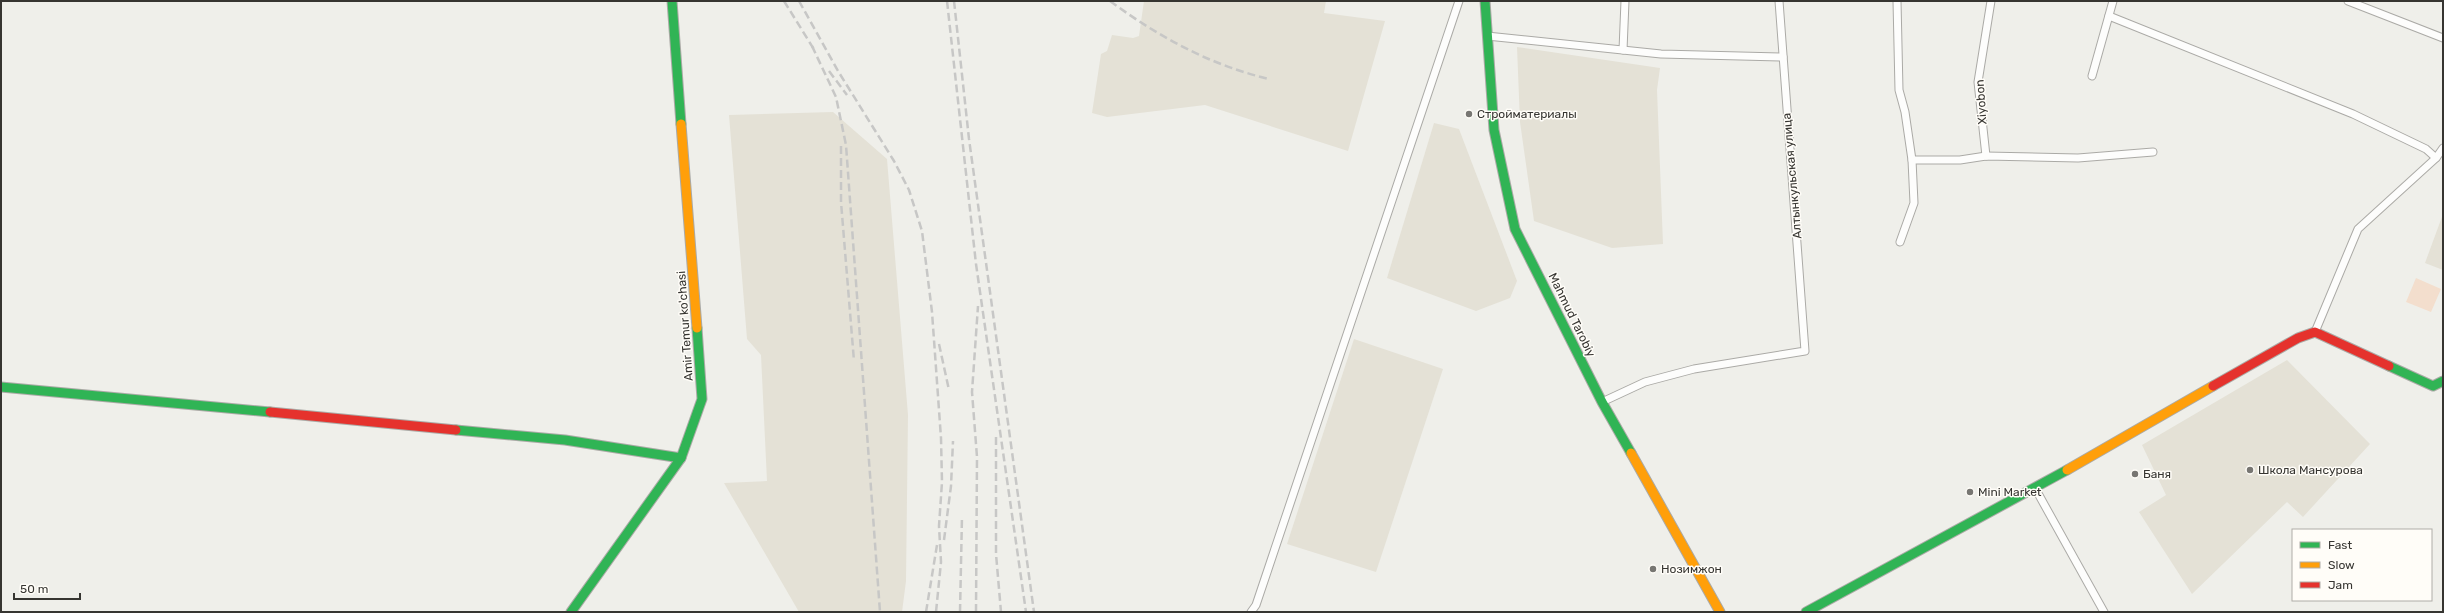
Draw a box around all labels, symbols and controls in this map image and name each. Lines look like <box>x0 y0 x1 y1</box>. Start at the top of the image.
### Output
street label: Xiyobon <box>1972 79 1990 125</box>
place label: Стройматериалы <box>1477 107 1577 121</box>
marker: Стройматериалы <box>1464 109 1474 119</box>
street label: Алтынкульская улица <box>1780 113 1804 239</box>
street label: Amir Temur ko'chasi <box>674 270 696 382</box>
street label: Mahmud Tarobiy <box>1546 271 1599 360</box>
place label: Школа Мансурова <box>2258 463 2363 477</box>
marker: Школа Мансурова <box>2245 465 2255 475</box>
place label: Баня <box>2143 467 2171 481</box>
marker: Баня <box>2130 469 2140 479</box>
place label: Mini Market <box>1978 485 2042 499</box>
marker: Mini Market <box>1965 487 1975 497</box>
legend <box>2292 529 2432 601</box>
text: Fast <box>2328 538 2352 552</box>
text: Slow <box>2328 558 2355 572</box>
place label: Нозимжон <box>1661 562 1722 576</box>
marker: Нозимжон <box>1648 564 1658 574</box>
scale bar <box>14 575 80 601</box>
text: Jam <box>2328 578 2353 592</box>
text: 50 m <box>20 582 48 596</box>

